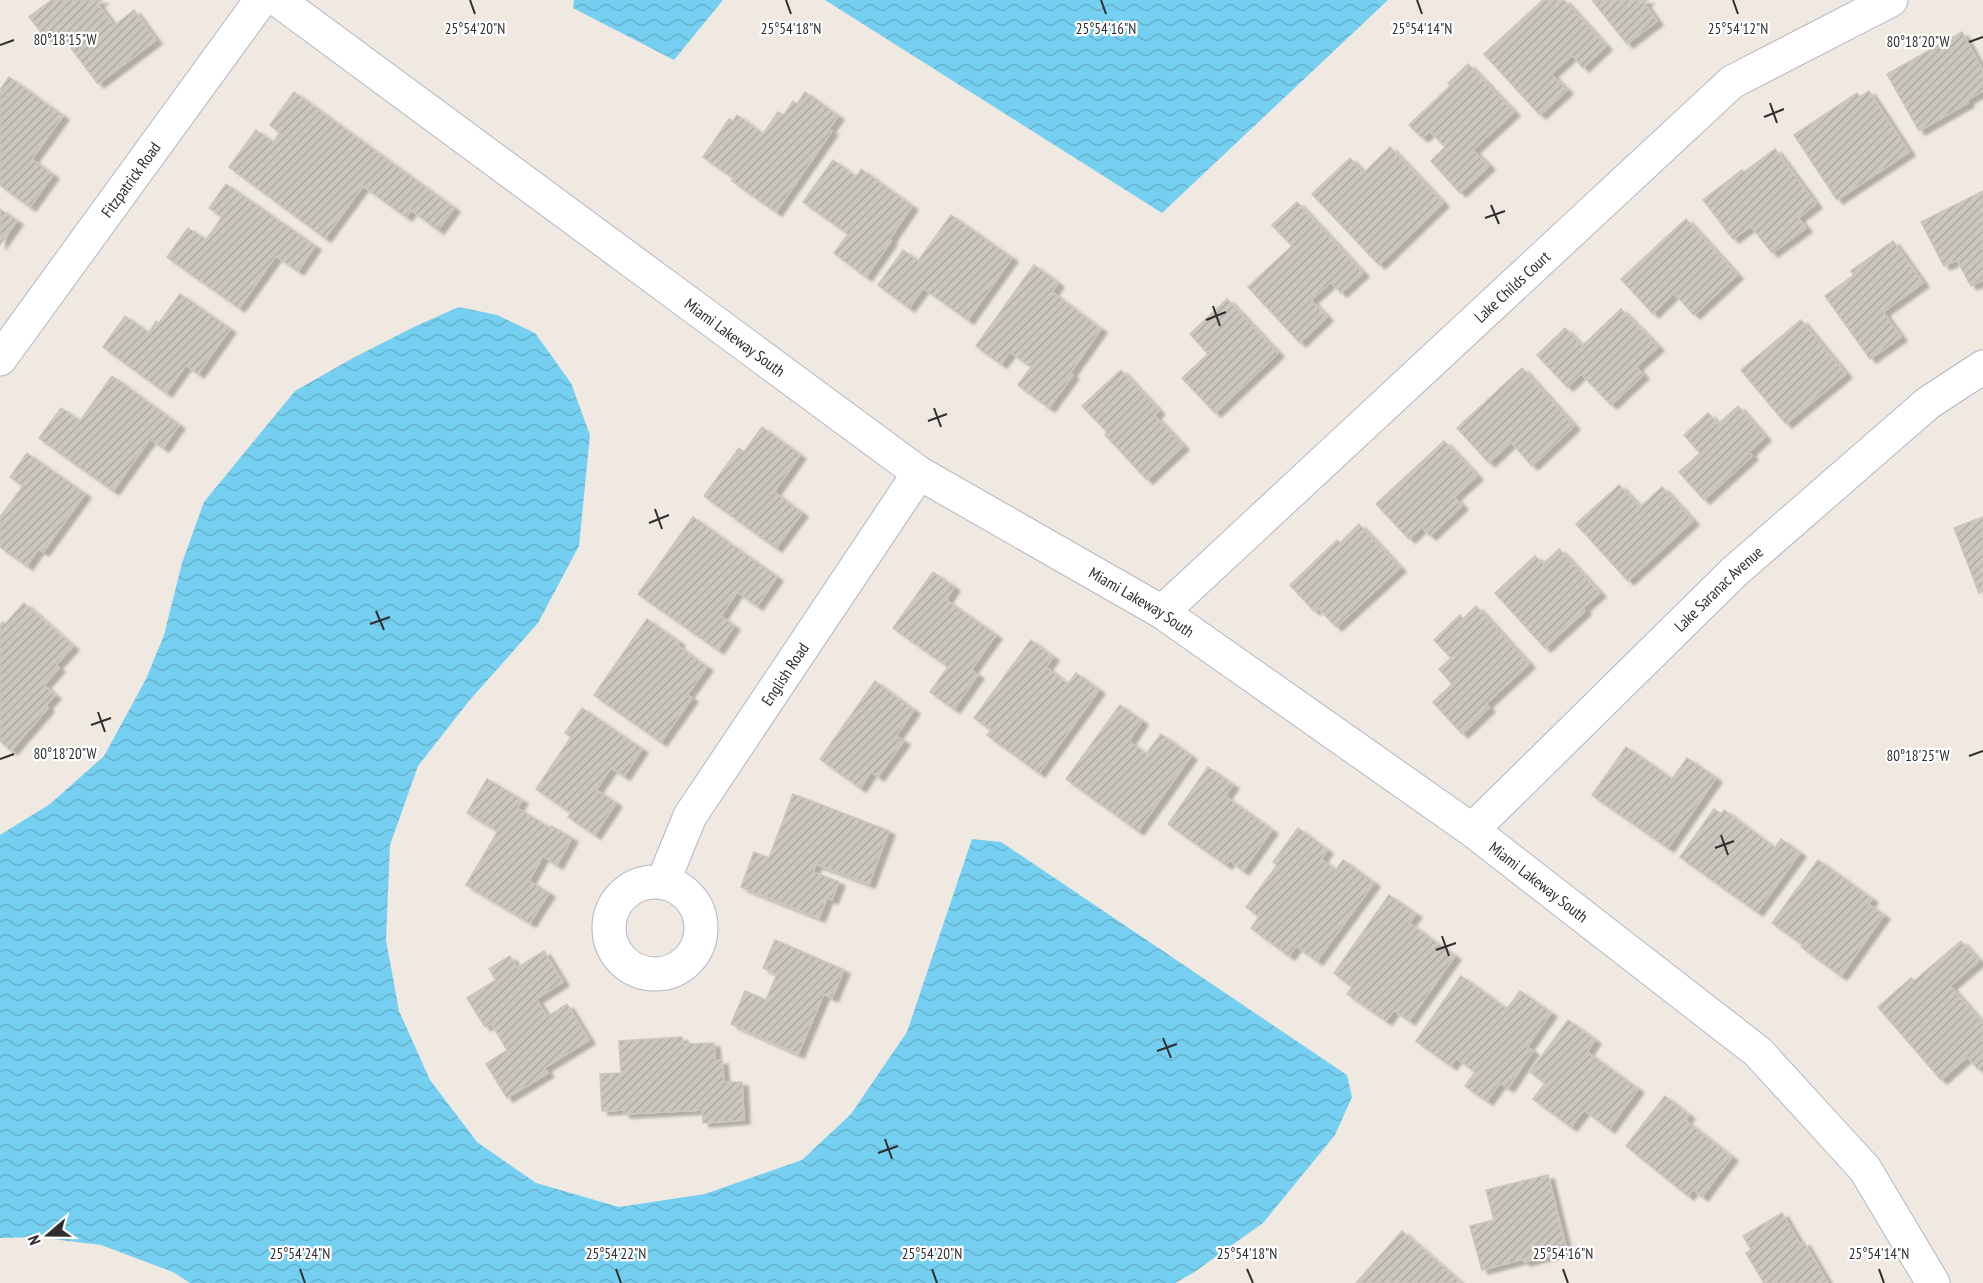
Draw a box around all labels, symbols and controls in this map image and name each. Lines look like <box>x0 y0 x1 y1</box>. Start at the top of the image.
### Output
text: 25°54'20"N <box>445 19 505 38</box>
text: 25°54'18"N <box>761 19 821 38</box>
text: 25°54'16"N <box>1076 19 1136 38</box>
text: 25°54'14"N <box>1392 19 1452 38</box>
text: 25°54'12"N <box>1708 19 1768 38</box>
text: 80°18'15"W <box>33 30 97 49</box>
text: 80°18'20"W <box>1886 32 1950 51</box>
street label: Fitzpatrick Road <box>97 138 165 221</box>
street label: Lake Childs Court <box>1470 246 1555 327</box>
street label: Miami Lakeway South <box>681 294 789 381</box>
street label: Lake Saranac Avenue <box>1670 542 1767 636</box>
street label: Miami Lakeway South <box>1085 562 1198 642</box>
street label: English Road <box>757 639 813 709</box>
text: 80°18'20"W <box>33 744 97 763</box>
text: 80°18'25"W <box>1886 746 1950 765</box>
street label: Miami Lakeway South <box>1485 837 1592 926</box>
north arrow <box>18 1205 78 1265</box>
text: N <box>23 1233 45 1248</box>
text: 25°54'24"N <box>270 1244 330 1263</box>
text: 25°54'22"N <box>586 1244 646 1263</box>
text: 25°54'20"N <box>902 1244 962 1263</box>
text: 25°54'18"N <box>1217 1244 1277 1263</box>
text: 25°54'16"N <box>1533 1244 1593 1263</box>
text: 25°54'14"N <box>1849 1244 1909 1263</box>

